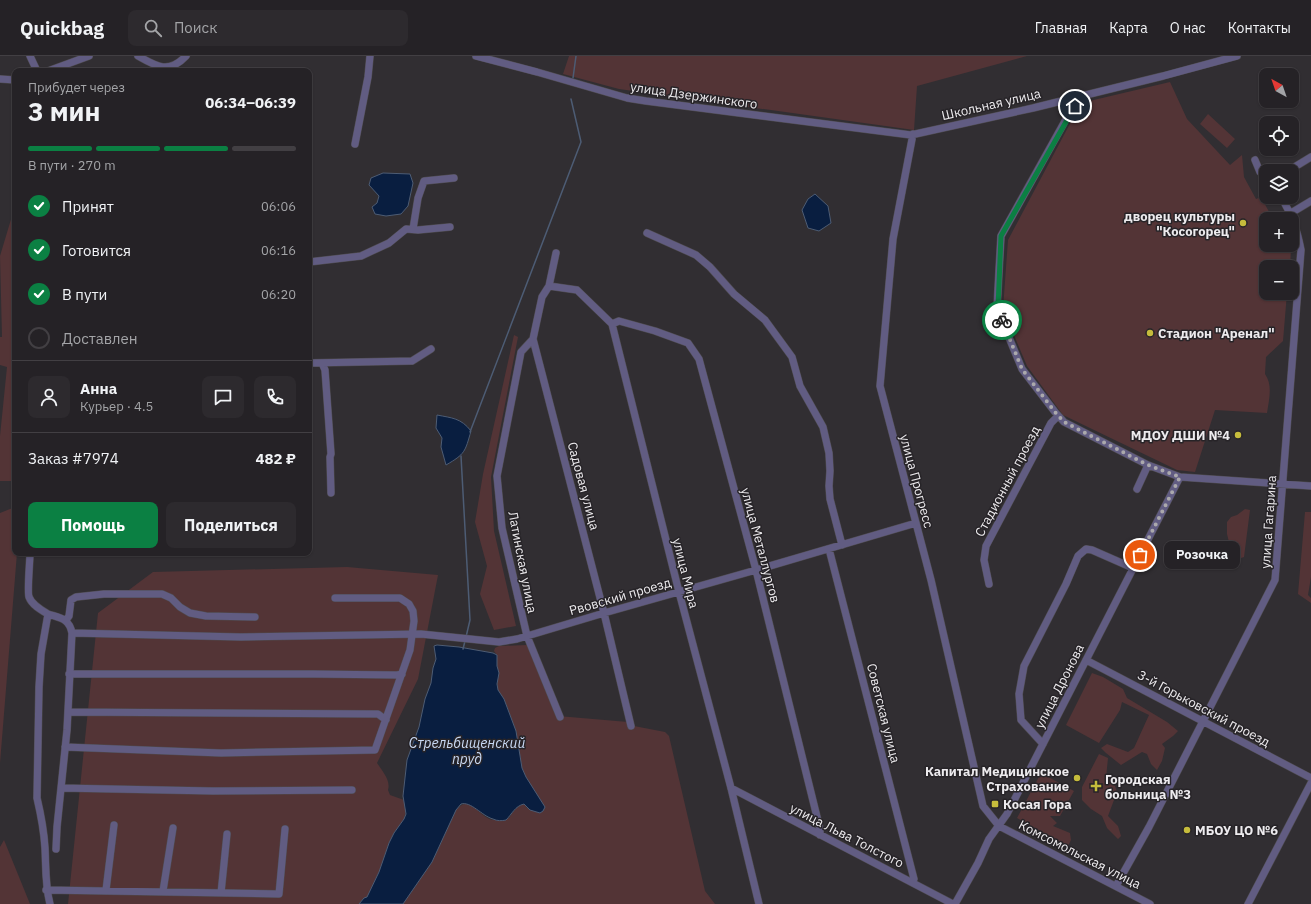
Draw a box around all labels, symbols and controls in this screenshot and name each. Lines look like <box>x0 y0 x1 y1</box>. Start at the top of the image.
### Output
search box <box>128 10 408 46</box>
text: Quickbag <box>20 16 104 40</box>
icon: search <box>142 17 164 39</box>
text: Поиск <box>174 18 217 37</box>
text: Главная <box>1035 19 1087 37</box>
text: Карта <box>1109 19 1148 37</box>
text: О нас <box>1170 19 1206 37</box>
text: Контакты <box>1228 19 1291 37</box>
north arrow <box>1259 68 1299 108</box>
map controls <box>1259 68 1299 300</box>
street label: улица Дзержинского <box>629 78 759 113</box>
text: Прибудет через <box>28 79 125 96</box>
street label: Школьная улица <box>940 85 1042 124</box>
pin <box>1058 89 1092 123</box>
text: 06:34–06:39 <box>205 93 296 112</box>
text: 3 мин <box>28 94 100 128</box>
icon: home <box>1064 95 1086 117</box>
button: locate <box>1259 116 1299 156</box>
text: В пути · 270 m <box>28 157 116 174</box>
button: layers <box>1259 164 1299 204</box>
icon: check <box>28 195 50 217</box>
text: Принят <box>62 197 114 216</box>
text: 06:06 <box>261 198 296 215</box>
place label: дворец культуры "Косогорец" <box>1124 208 1235 240</box>
button: + <box>1259 212 1299 252</box>
marker: дворец культуры "Косогорец" <box>1238 218 1248 228</box>
icon: check <box>28 239 50 261</box>
text: Готовится <box>62 241 131 260</box>
text: 06:16 <box>261 242 296 259</box>
button: − <box>1259 260 1299 300</box>
icon: check <box>28 283 50 305</box>
text: В пути <box>62 285 107 304</box>
text: 06:20 <box>261 286 296 303</box>
courier <box>982 300 1022 340</box>
icon: bike <box>991 309 1013 331</box>
place label: Стадион "Аренал" <box>1158 325 1275 342</box>
marker: Стадион "Аренал" <box>1145 328 1155 338</box>
text: Доставлен <box>62 329 138 348</box>
button: person <box>28 376 70 418</box>
button: chat <box>202 376 244 418</box>
button: phone <box>254 376 296 418</box>
text: Анна <box>80 379 117 398</box>
text: Курьер · 4.5 <box>80 398 153 415</box>
street label: Стадионный проезд <box>971 423 1044 540</box>
place label: МДОУ ДШИ №4 <box>1131 427 1230 444</box>
marker: МДОУ ДШИ №4 <box>1233 430 1243 440</box>
street label: улица Прогресс <box>896 432 937 530</box>
street label: Садовая улица <box>564 440 603 532</box>
text: Заказ #7974 <box>28 449 119 468</box>
text: 482 ₽ <box>256 449 296 468</box>
street label: улица Гагарина <box>1257 475 1280 569</box>
street label: улица Металлургов <box>737 486 784 604</box>
button: Помощь <box>28 502 158 548</box>
button: Поделиться <box>166 502 296 548</box>
street label: Латинская улица <box>504 510 541 615</box>
street label: улица Мира <box>669 536 702 610</box>
pin <box>1123 538 1157 572</box>
callout: Розочка <box>1164 541 1240 569</box>
icon: bag <box>1129 544 1151 566</box>
text: Розочка <box>1176 546 1228 563</box>
street label: Рвовский проезд <box>567 574 673 619</box>
street label: улица Дронова <box>1031 641 1088 731</box>
street label: Советская улица <box>863 662 904 765</box>
street label: 3-й Горьковский проезд <box>1135 666 1273 751</box>
water label: Стрельбищенский пруд <box>409 734 525 768</box>
place label: Капитал Медицинское Страхование <box>925 763 1069 795</box>
place label: Городская больница №3 <box>1105 771 1191 803</box>
marker: Капитал Медицинское Страхование <box>1072 773 1082 783</box>
marker: Городская больница №3 <box>1090 780 1102 792</box>
place label: Косая Гора <box>1003 796 1072 813</box>
street label: улица Льва Толстого <box>787 799 907 872</box>
marker: Косая Гора <box>990 799 1000 809</box>
street label: Комсомольская улица <box>1016 816 1144 893</box>
place label: МБОУ ЦО №6 <box>1195 822 1278 839</box>
marker: МБОУ ЦО №6 <box>1182 825 1192 835</box>

